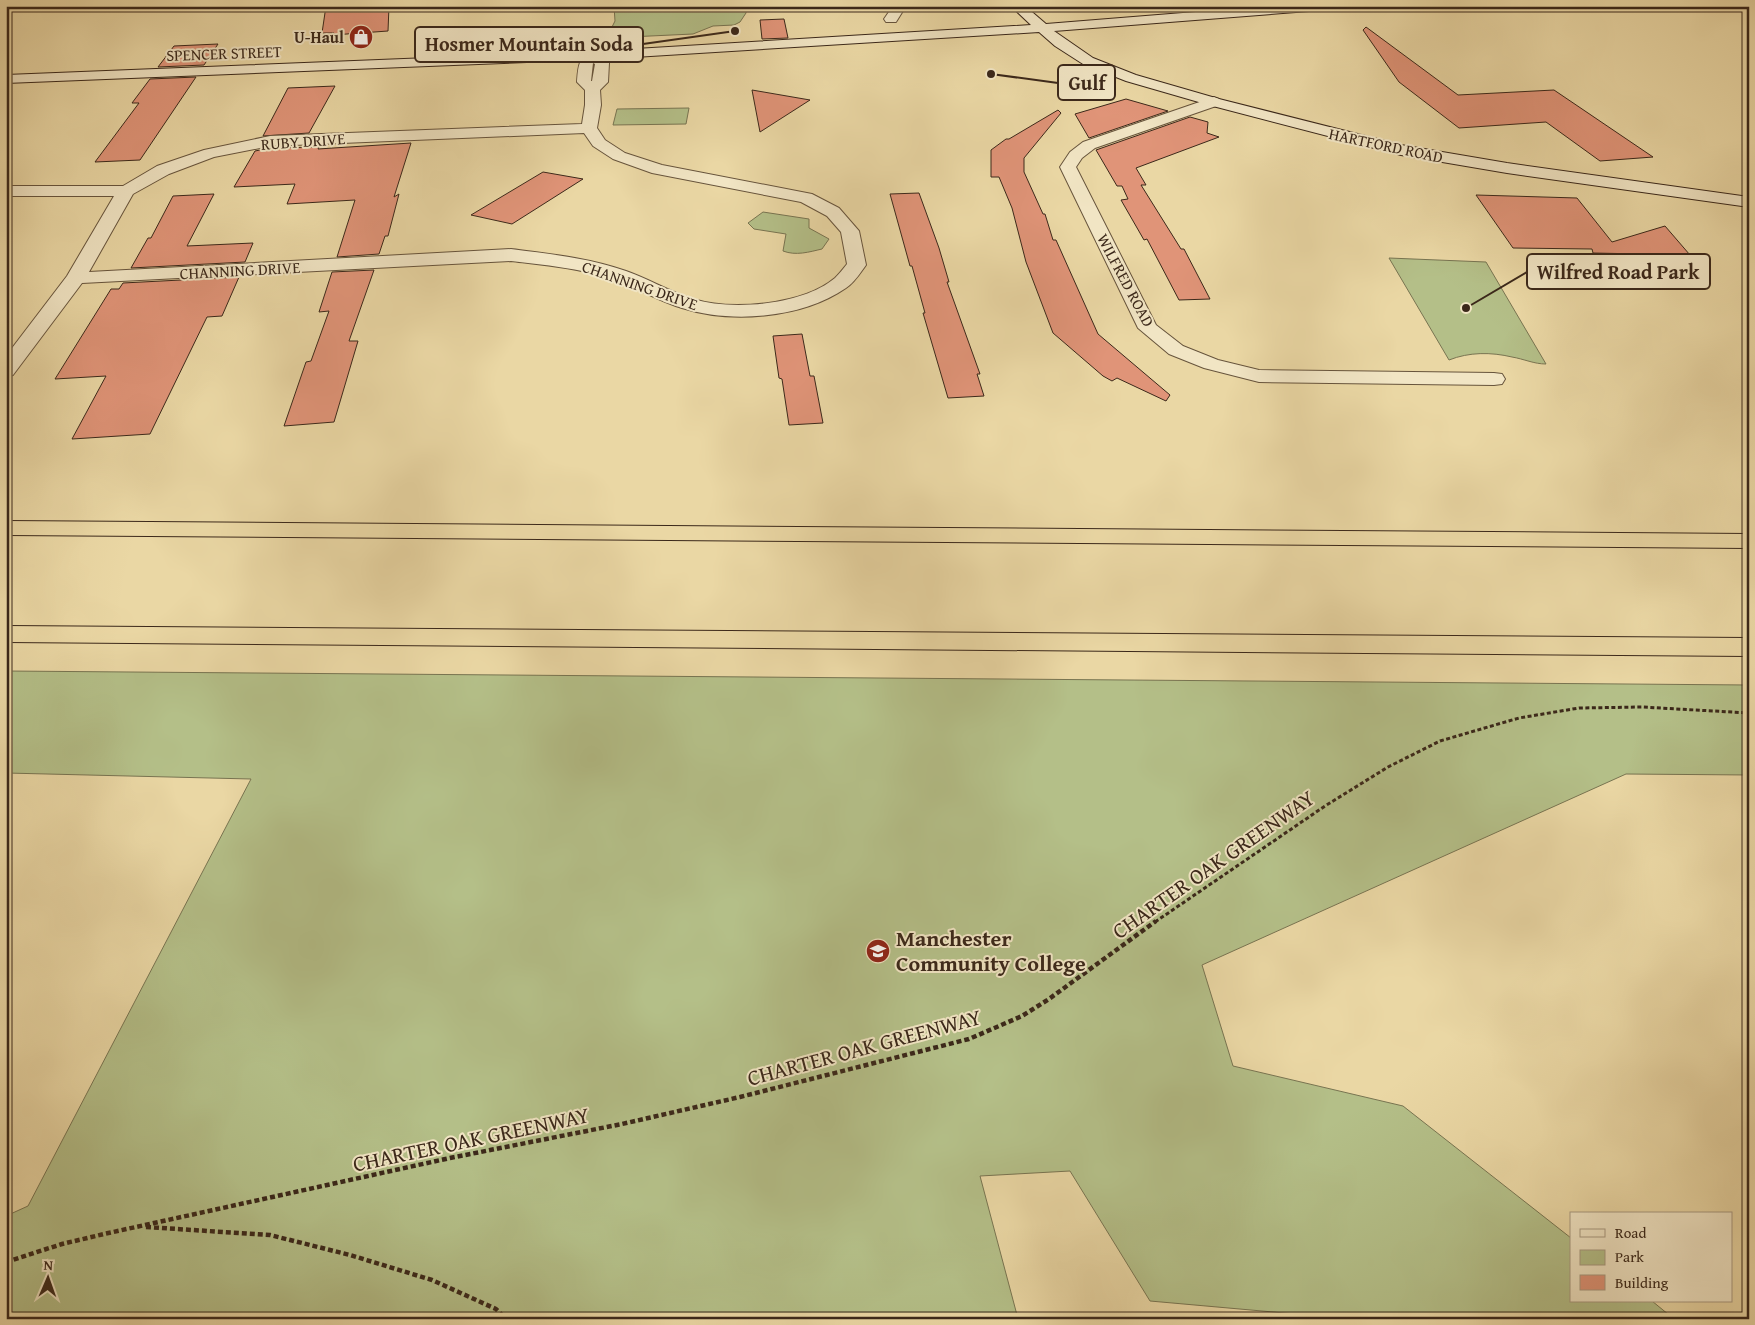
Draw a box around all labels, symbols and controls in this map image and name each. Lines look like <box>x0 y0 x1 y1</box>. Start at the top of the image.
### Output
shop icon: U-Haul <box>348 24 374 50</box>
place label: U-Haul <box>294 25 344 49</box>
callout: Hosmer Mountain Soda <box>415 27 643 62</box>
text: Hosmer Mountain Soda <box>425 29 634 58</box>
street label: SPENCER STREET <box>166 39 282 67</box>
callout: Gulf <box>1058 65 1115 100</box>
text: Gulf <box>1069 68 1107 97</box>
street label: HARTFORD ROAD <box>1327 121 1446 169</box>
street label: RUBY DRIVE <box>260 126 346 156</box>
street label: WILFRED ROAD <box>1091 229 1161 331</box>
street label: CHANNING DRIVE <box>579 254 701 316</box>
callout: Wilfred Road Park <box>1527 254 1710 289</box>
street label: CHANNING DRIVE <box>179 255 301 285</box>
text: Wilfred Road Park <box>1537 257 1700 286</box>
street label: CHARTER OAK GREENWAY <box>1105 782 1321 946</box>
place label: Manchester Community College <box>896 922 1086 979</box>
school or university icon: Manchester Community College <box>865 938 891 964</box>
street label: CHARTER OAK GREENWAY <box>744 1000 984 1094</box>
street label: CHARTER OAK GREENWAY <box>350 1098 592 1180</box>
legend <box>1570 1212 1732 1302</box>
text: Road <box>1615 1222 1646 1243</box>
text: Park <box>1615 1246 1644 1267</box>
north arrow <box>22 1252 72 1302</box>
text: N <box>43 1255 54 1275</box>
text: Building <box>1615 1272 1669 1293</box>

